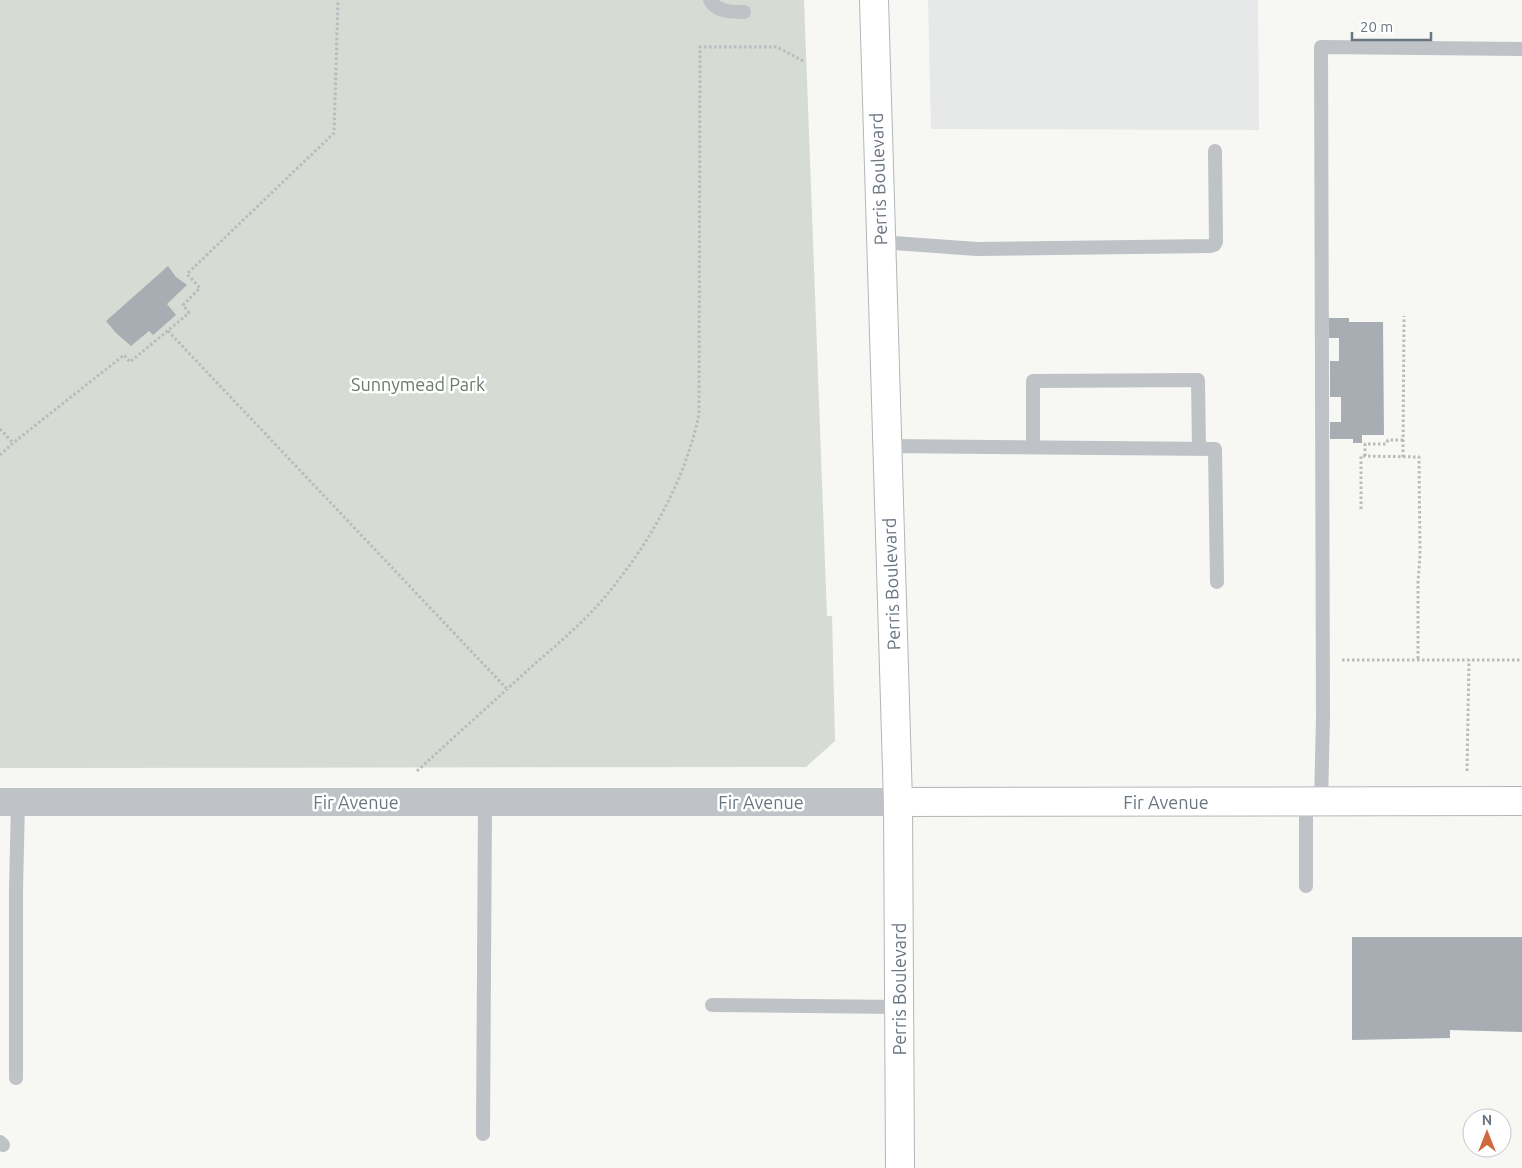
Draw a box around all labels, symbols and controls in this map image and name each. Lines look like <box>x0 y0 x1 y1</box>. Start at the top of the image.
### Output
scale bar <box>1352 10 1431 42</box>
text: 20 m <box>1360 18 1393 35</box>
street label: Perris Boulevard <box>866 112 890 246</box>
park label: Sunnymead Park <box>351 374 485 394</box>
street label: Perris Boulevard <box>879 517 903 651</box>
street label: Fir Avenue <box>313 792 399 812</box>
street label: Fir Avenue <box>718 792 804 812</box>
street label: Fir Avenue <box>1123 792 1209 812</box>
street label: Perris Boulevard <box>889 923 909 1055</box>
north arrow <box>1462 1108 1512 1158</box>
text: N <box>1482 1112 1492 1128</box>

